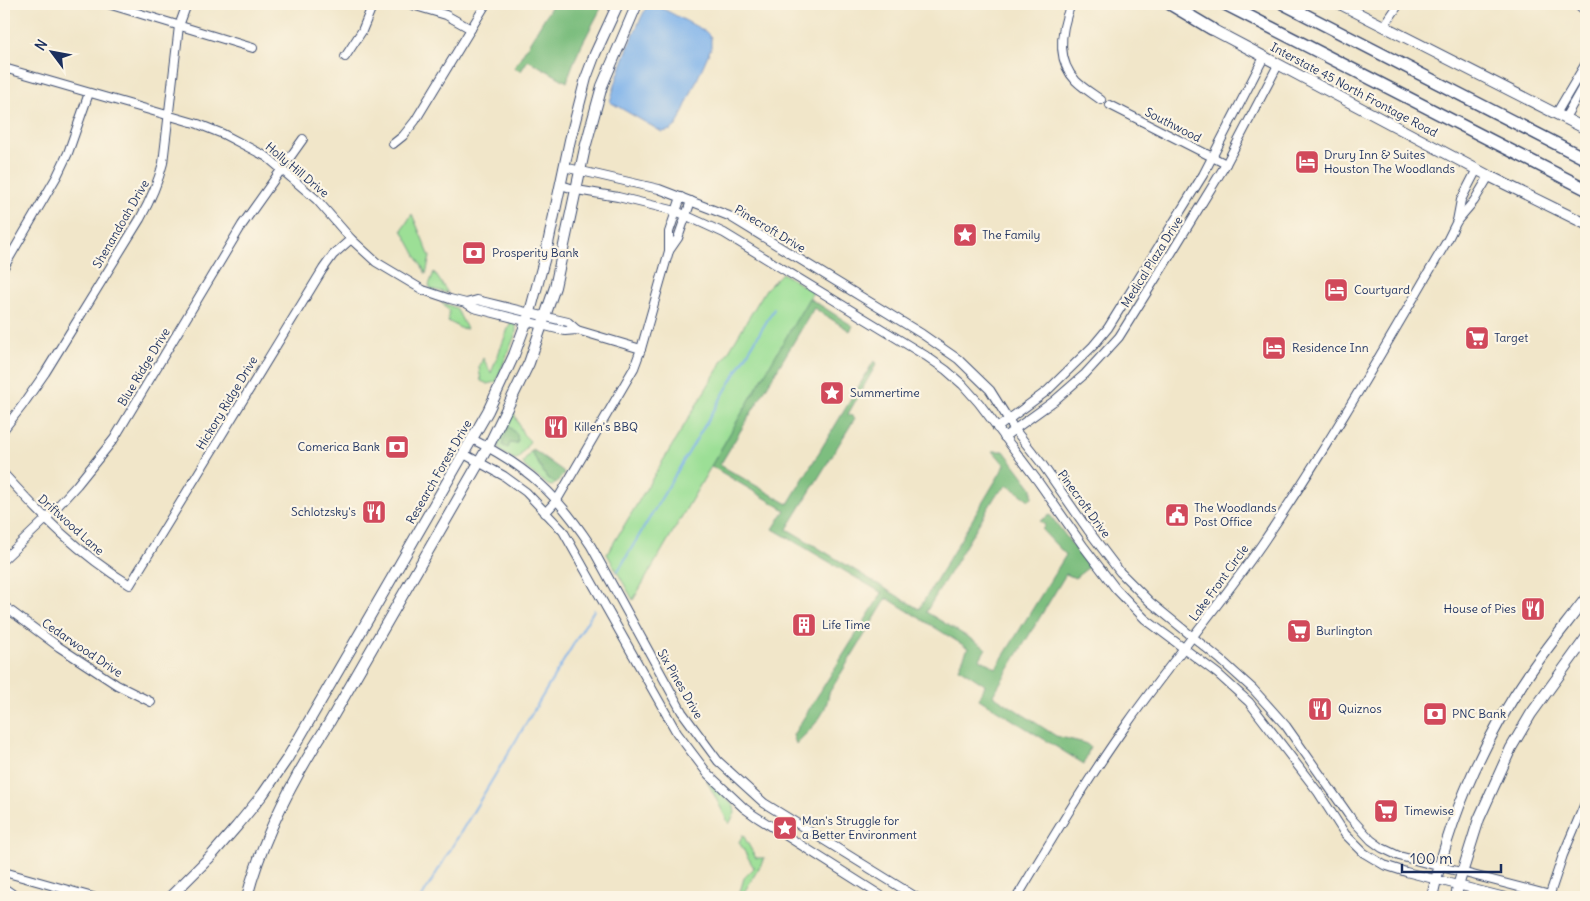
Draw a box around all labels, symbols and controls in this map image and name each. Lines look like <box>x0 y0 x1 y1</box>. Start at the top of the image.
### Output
north arrow <box>28 28 78 78</box>
text: N <box>31 36 51 54</box>
street label: Interstate 45 North Frontage Road <box>1268 39 1440 140</box>
street label: Southwood <box>1143 104 1204 145</box>
street label: Holly Hill Drive <box>262 139 332 201</box>
place label: Drury Inn & Suites Houston The Woodlands <box>1324 147 1455 176</box>
hotel icon: Drury Inn & Suites Houston The Woodlands <box>1294 149 1320 175</box>
street label: Shenandoah Drive <box>89 177 152 271</box>
street label: Pinecroft Drive <box>732 202 808 256</box>
street label: Medical Plaza Drive <box>1117 213 1186 310</box>
place icon: The Family <box>952 222 978 248</box>
place label: The Family <box>982 227 1040 242</box>
bank icon: Prosperity Bank <box>461 240 487 266</box>
place label: Prosperity Bank <box>492 245 579 260</box>
hotel icon: Courtyard <box>1323 277 1349 303</box>
place label: Courtyard <box>1354 282 1410 297</box>
street label: Blue Ridge Drive <box>114 325 173 409</box>
supermarket icon: Target <box>1464 325 1490 351</box>
place label: Target <box>1494 330 1528 345</box>
hotel icon: Residence Inn <box>1261 335 1287 361</box>
place label: Residence Inn <box>1292 340 1369 355</box>
street label: Hickory Ridge Drive <box>193 353 260 452</box>
place icon: Summertime <box>819 380 845 406</box>
place label: Summertime <box>850 385 920 400</box>
restaurant icon: Killen's BBQ <box>543 414 569 440</box>
street label: Research Forest Drive <box>403 417 475 527</box>
place label: Killen's BBQ <box>574 419 638 434</box>
bank icon: Comerica Bank <box>384 434 410 460</box>
place label: Comerica Bank <box>297 439 380 454</box>
street label: Pinecroft Drive <box>1055 467 1114 541</box>
street label: Driftwood Lane <box>35 491 107 558</box>
restaurant icon: Schlotzsky's <box>361 499 387 525</box>
place label: The Woodlands Post Office <box>1194 500 1277 529</box>
public building icon: The Woodlands Post Office <box>1164 502 1190 528</box>
place label: Schlotzsky's <box>291 504 356 519</box>
street label: Lake Front Circle <box>1186 542 1251 624</box>
restaurant icon: House of Pies <box>1520 596 1546 622</box>
place label: House of Pies <box>1444 601 1516 616</box>
building icon: Life Time <box>791 612 817 638</box>
street label: Cedarwood Drive <box>39 615 125 680</box>
place label: Life Time <box>822 617 870 632</box>
supermarket icon: Burlington <box>1286 618 1312 644</box>
place label: Burlington <box>1316 623 1373 638</box>
street label: Six Pines Drive <box>654 646 706 721</box>
restaurant icon: Quiznos <box>1307 696 1333 722</box>
place label: Quiznos <box>1338 701 1382 716</box>
bank icon: PNC Bank <box>1422 701 1448 727</box>
place label: PNC Bank <box>1452 706 1506 721</box>
supermarket icon: Timewise <box>1373 798 1399 824</box>
place label: Timewise <box>1404 803 1454 818</box>
place label: Man's Struggle for a Better Environment <box>802 813 917 842</box>
place icon: Man's Struggle for a Better Environment <box>772 815 798 841</box>
scale bar <box>1402 841 1501 873</box>
text: 100 m <box>1410 849 1452 868</box>

